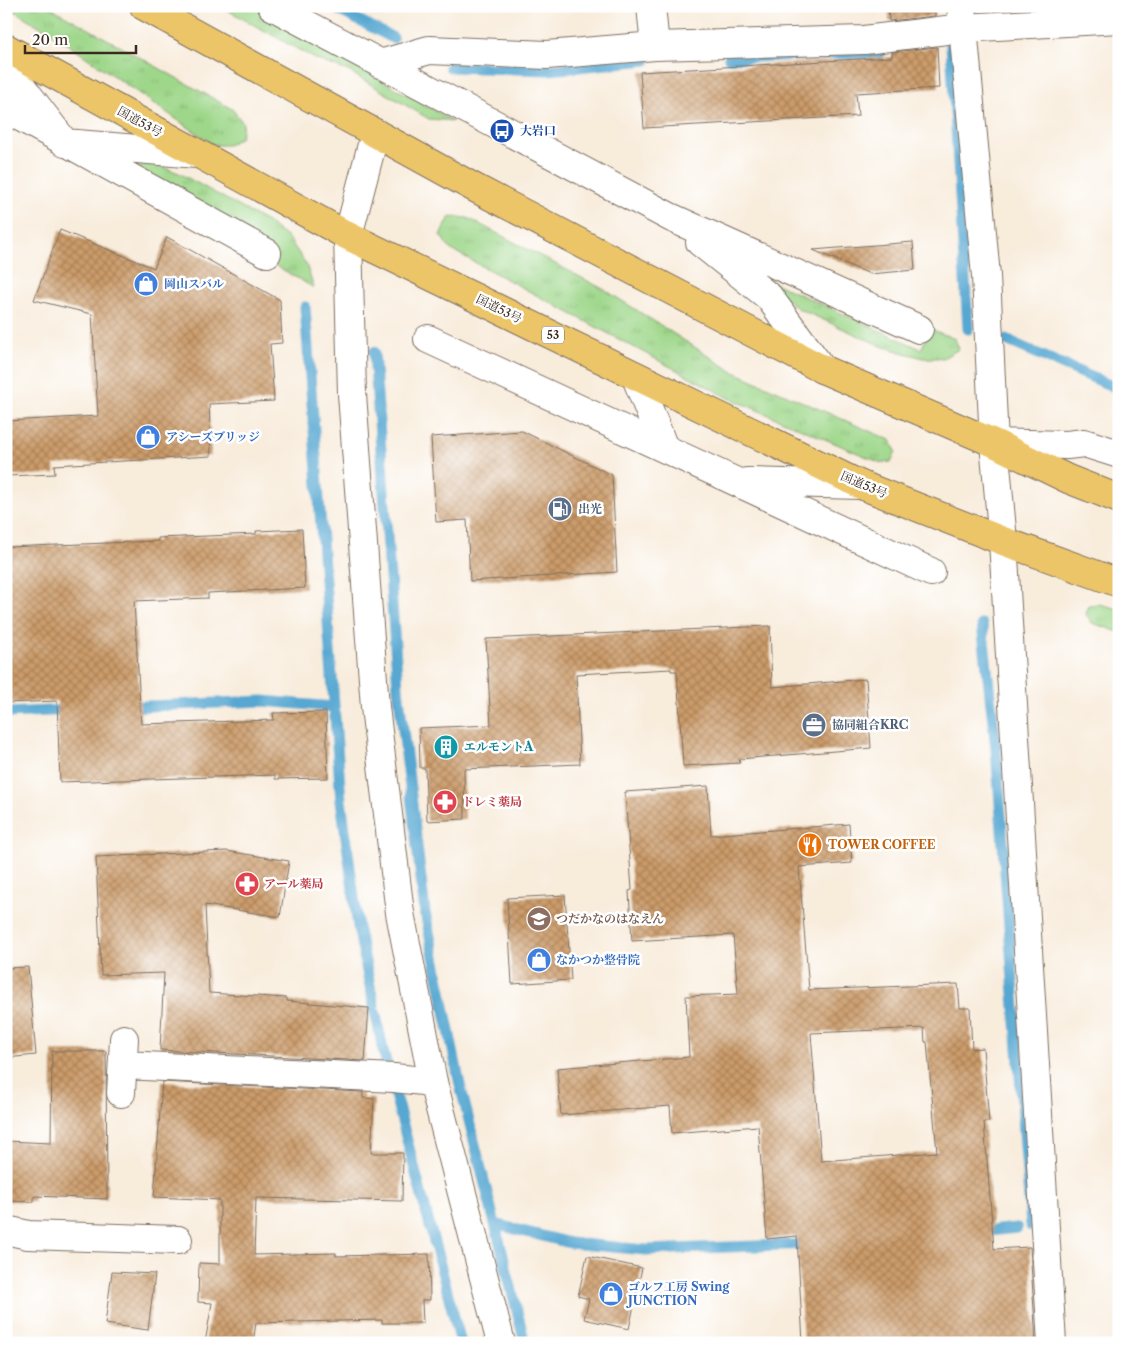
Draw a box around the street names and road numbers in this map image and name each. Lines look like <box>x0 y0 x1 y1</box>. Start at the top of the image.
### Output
street label: 国道53号 <box>115 103 165 140</box>
street label: 国道53号 <box>474 291 525 326</box>
road number: 53 <box>542 326 564 344</box>
street label: 国道53号 <box>839 468 890 501</box>

